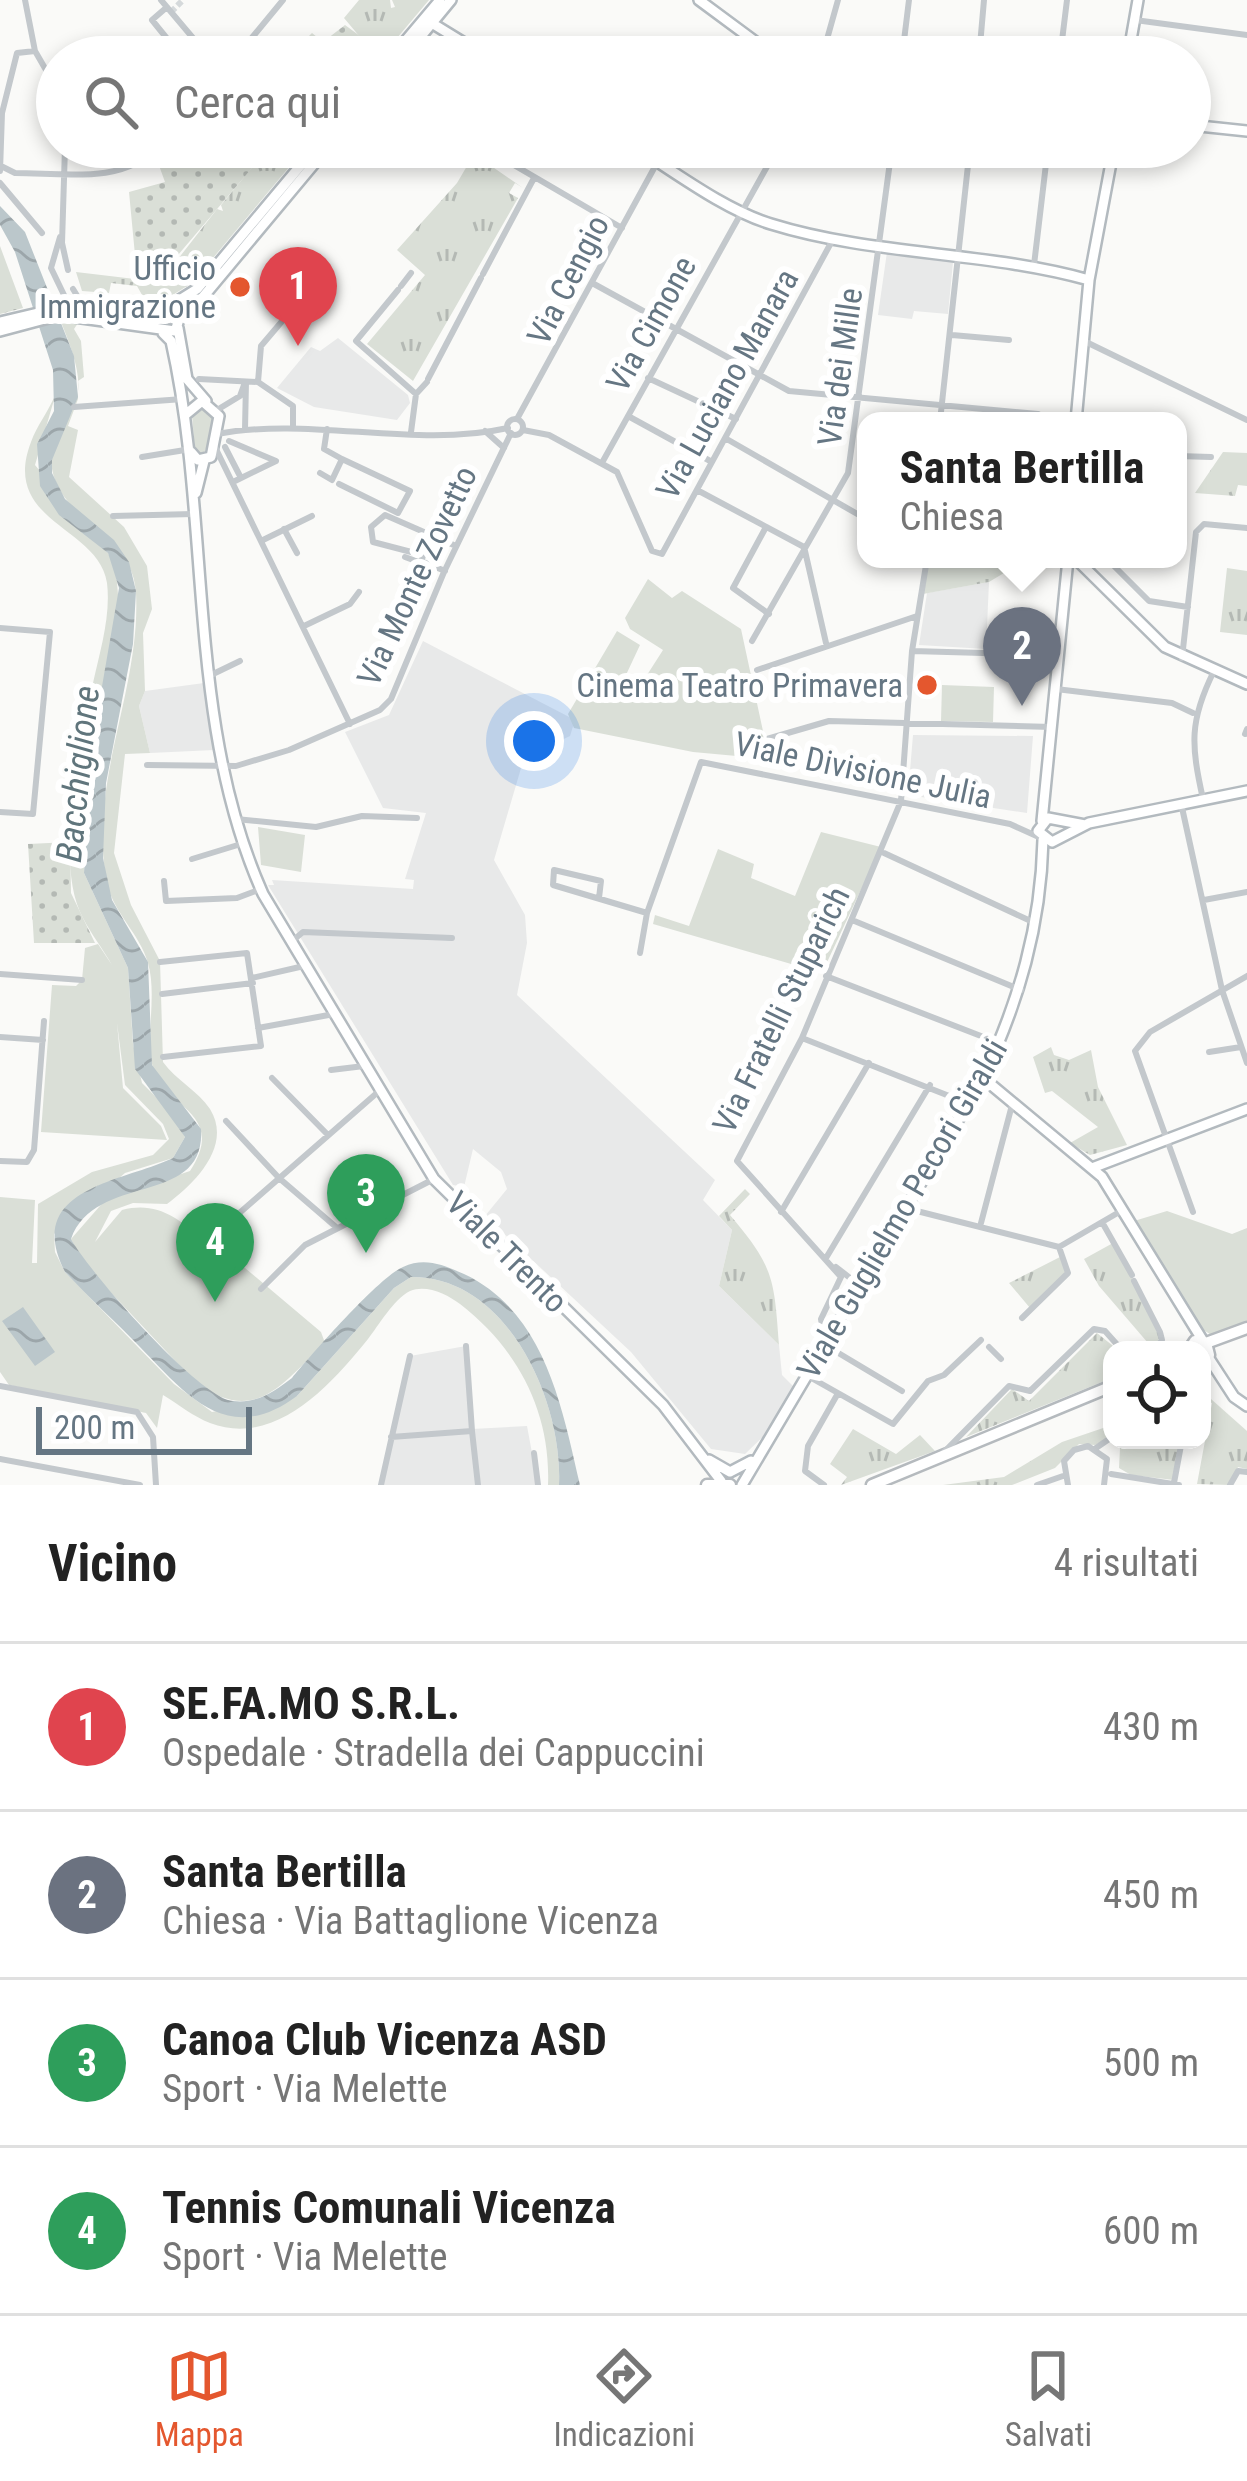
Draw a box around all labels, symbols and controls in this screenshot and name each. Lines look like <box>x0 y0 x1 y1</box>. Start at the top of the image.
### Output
search box <box>36 36 1211 168</box>
icon: search <box>78 69 144 135</box>
text: Cerca qui <box>174 76 341 129</box>
street label: Via Cengio <box>519 209 617 351</box>
pin: 1 <box>259 247 337 346</box>
place label: Ufficio Immigrazione <box>39 249 216 326</box>
street label: Via Cimone <box>598 250 704 398</box>
street label: Via Luciano Manara <box>648 262 806 506</box>
marker: Ufficio Immigrazione <box>227 274 253 300</box>
street label: Via dei Mille <box>810 285 870 449</box>
popup <box>857 412 1187 568</box>
text: Santa Bertilla <box>900 441 1144 494</box>
street label: Via Monte Zovetto <box>349 460 485 692</box>
text: Chiesa <box>900 494 1004 540</box>
pin: 2 <box>983 607 1061 706</box>
place label: Cinema Teatro Primavera <box>576 666 903 705</box>
marker: Cinema Teatro Primavera <box>914 672 940 698</box>
water label: Bacchiglione <box>48 684 108 864</box>
your location <box>504 711 564 771</box>
street label: Viale Divisione Julia <box>731 724 995 816</box>
street label: Via Fratelli Stuparich <box>704 880 858 1140</box>
street label: Viale Guglielmo Pecori Giraldi <box>789 1032 1015 1386</box>
pin: 3 <box>327 1154 405 1253</box>
street label: Viale Trento <box>438 1183 576 1321</box>
pin: 4 <box>176 1203 254 1302</box>
map controls <box>1103 1341 1211 1449</box>
button: locate <box>1103 1341 1211 1449</box>
scale bar <box>36 1401 252 1454</box>
text: 200 m <box>54 1408 135 1447</box>
text: Vicino <box>48 1534 177 1593</box>
text: 4 risultati <box>1054 1540 1199 1586</box>
text: SE.FA.MO S.R.L. <box>162 1677 460 1730</box>
text: 1 <box>77 1704 97 1750</box>
text: 430 m <box>1103 1704 1199 1750</box>
text: Ospedale · Stradella dei Cappuccini <box>162 1730 705 1776</box>
text: Santa Bertilla <box>162 1845 407 1898</box>
text: 2 <box>77 1872 97 1918</box>
text: 450 m <box>1103 1872 1199 1918</box>
text: Chiesa · Via Battaglione Vicenza <box>162 1898 659 1944</box>
text: Canoa Club Vicenza ASD <box>162 2013 607 2066</box>
text: 3 <box>77 2040 97 2086</box>
text: 500 m <box>1103 2040 1199 2086</box>
text: Sport · Via Melette <box>162 2066 448 2112</box>
text: Tennis Comunali Vicenza <box>162 2181 616 2234</box>
text: 4 <box>77 2208 97 2254</box>
text: 600 m <box>1103 2208 1199 2254</box>
text: Sport · Via Melette <box>162 2234 448 2280</box>
tab: Mappa <box>155 2343 244 2454</box>
tab: Indicazioni <box>554 2343 695 2454</box>
tab: Salvati <box>1005 2343 1092 2454</box>

